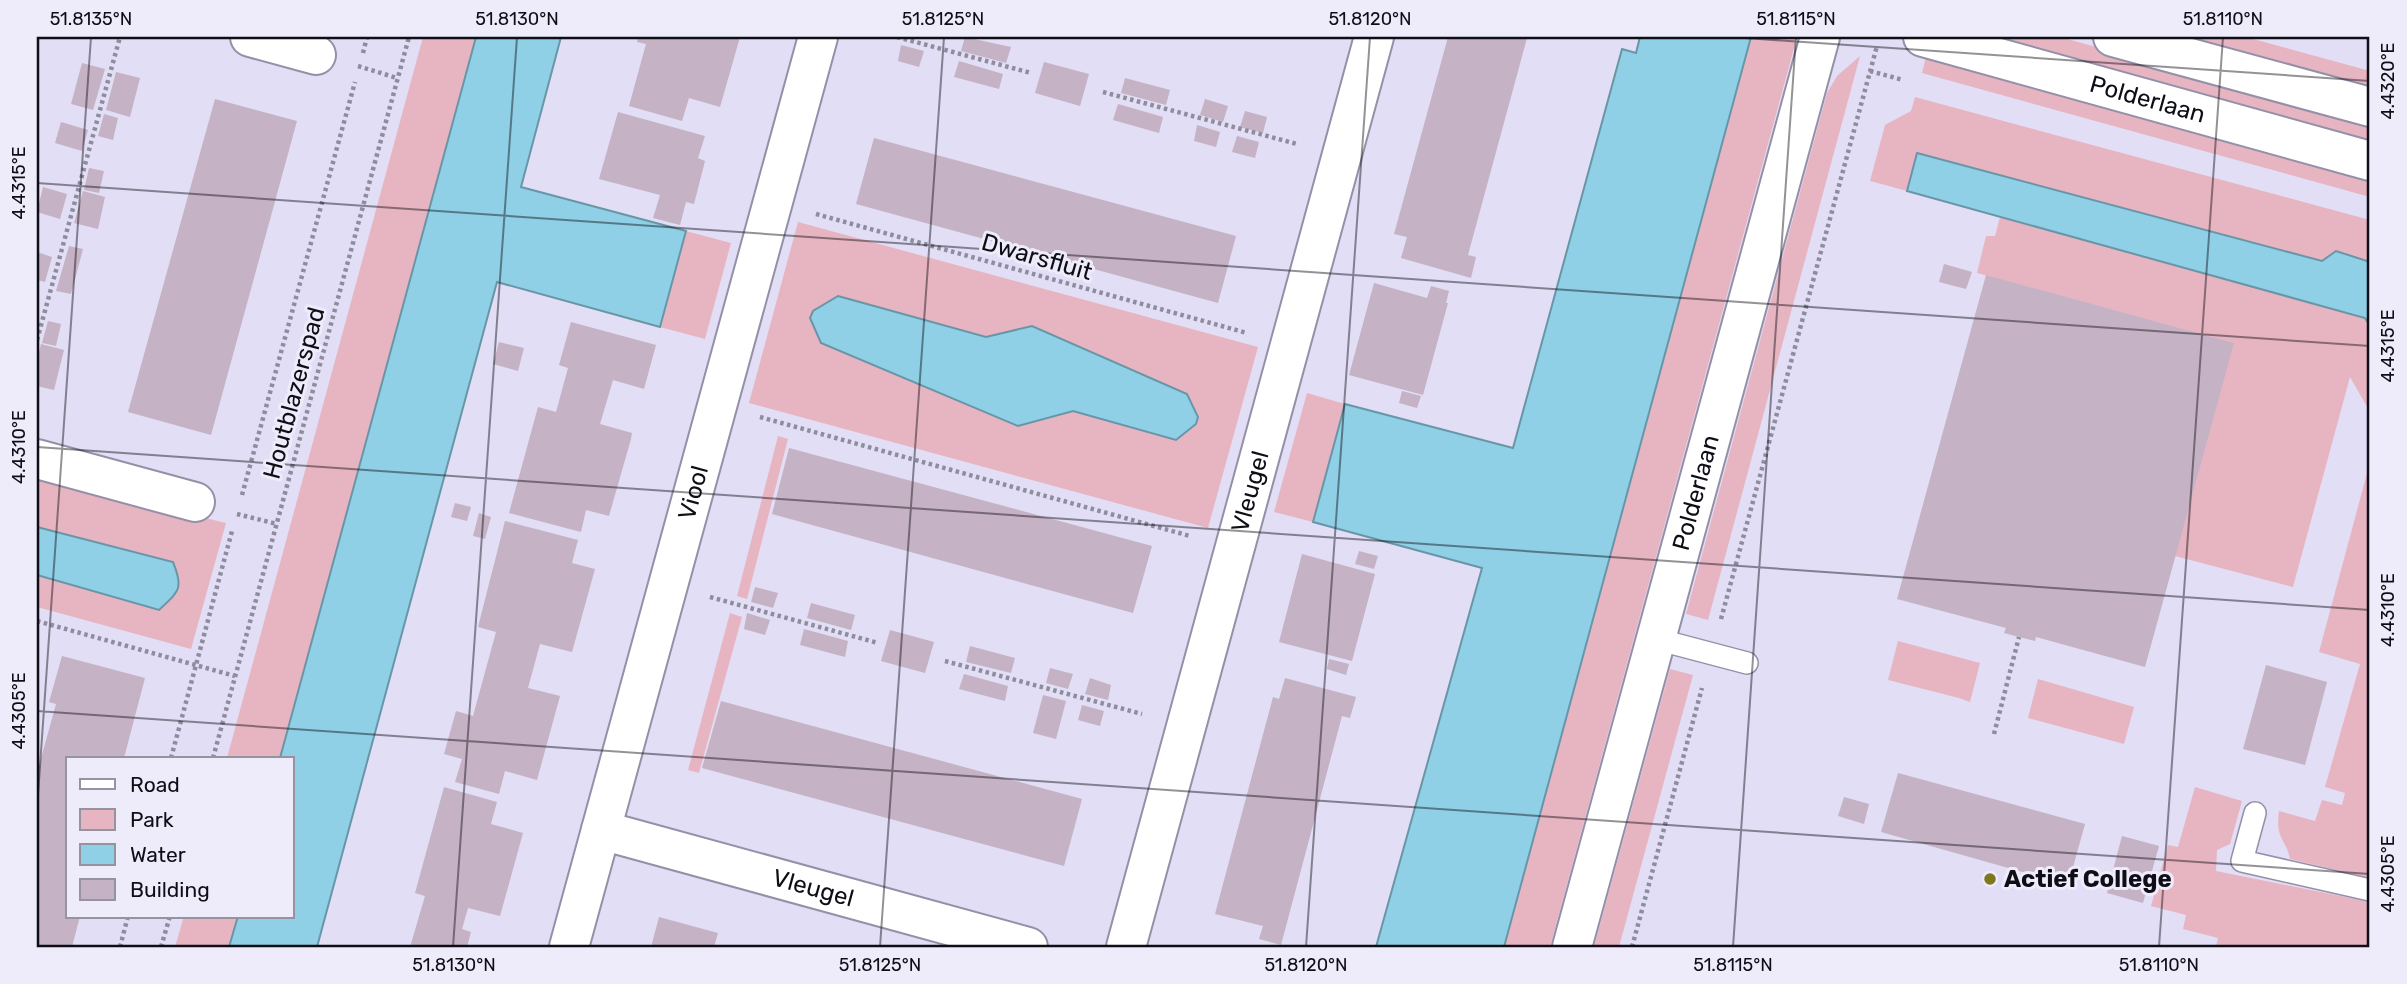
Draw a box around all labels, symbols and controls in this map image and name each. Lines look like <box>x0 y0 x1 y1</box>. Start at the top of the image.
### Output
text: 51.8135°N <box>50 8 132 30</box>
text: 51.8130°N <box>475 8 559 30</box>
text: 51.8125°N <box>902 8 984 30</box>
text: 51.8120°N <box>1328 8 1412 30</box>
text: 51.8115°N <box>1756 8 1836 30</box>
text: 51.8110°N <box>2183 8 2263 30</box>
text: 4.4320°E <box>2377 42 2399 120</box>
street label: Polderlaan <box>2087 70 2208 129</box>
text: 4.4315°E <box>8 146 30 220</box>
street label: Dwarsfluit <box>978 228 1096 286</box>
street label: Houtblazerspad <box>258 304 330 482</box>
text: 4.4315°E <box>2377 309 2399 383</box>
text: 4.4310°E <box>8 410 30 484</box>
street label: Polderlaan <box>1667 432 1725 553</box>
street label: Vleugel <box>1226 448 1275 535</box>
street label: Viool <box>673 463 714 523</box>
text: 4.4310°E <box>2377 573 2399 647</box>
text: 4.4305°E <box>8 672 30 750</box>
legend <box>66 757 294 918</box>
text: Road <box>130 772 180 797</box>
text: Park <box>130 807 174 832</box>
text: 4.4305°E <box>2377 835 2399 913</box>
text: Water <box>130 842 186 867</box>
street label: Vleugel <box>769 864 857 913</box>
place label: Actief College <box>2004 865 2172 893</box>
marker: Actief College <box>1982 871 1998 887</box>
text: Building <box>130 877 210 902</box>
text: 51.8130°N <box>412 954 496 976</box>
text: 51.8125°N <box>839 954 921 976</box>
text: 51.8120°N <box>1264 954 1348 976</box>
text: 51.8115°N <box>1693 954 1773 976</box>
text: 51.8110°N <box>2119 954 2199 976</box>

